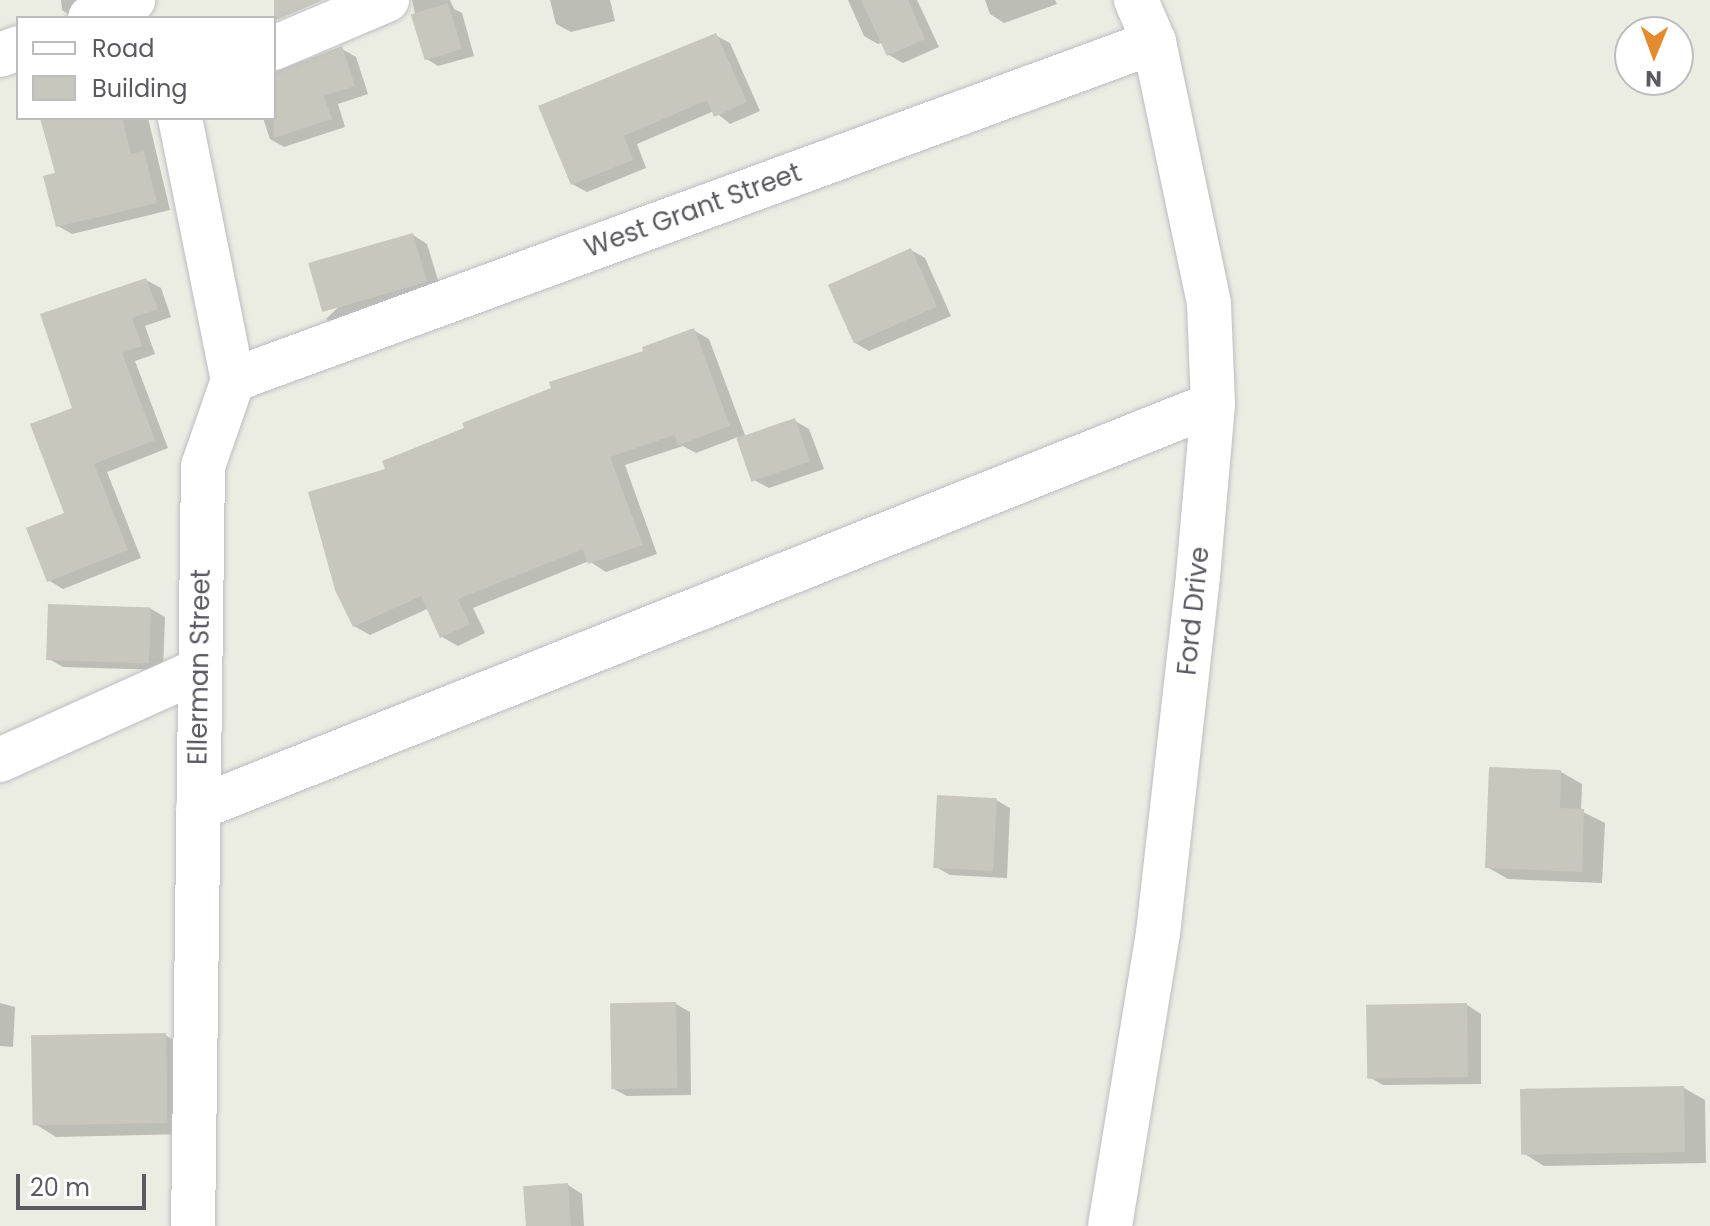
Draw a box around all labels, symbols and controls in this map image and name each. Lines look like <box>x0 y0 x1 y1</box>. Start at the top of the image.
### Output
legend <box>16 16 276 120</box>
north arrow <box>1614 16 1694 96</box>
text: Road <box>92 32 154 65</box>
text: N <box>1645 63 1662 94</box>
text: Building <box>92 72 188 105</box>
street label: West Grant Street <box>580 157 806 265</box>
street label: Ford Drive <box>1172 545 1216 677</box>
street label: Ellerman Street <box>183 569 217 765</box>
scale bar <box>20 1158 150 1208</box>
text: 20 m <box>30 1171 90 1204</box>

